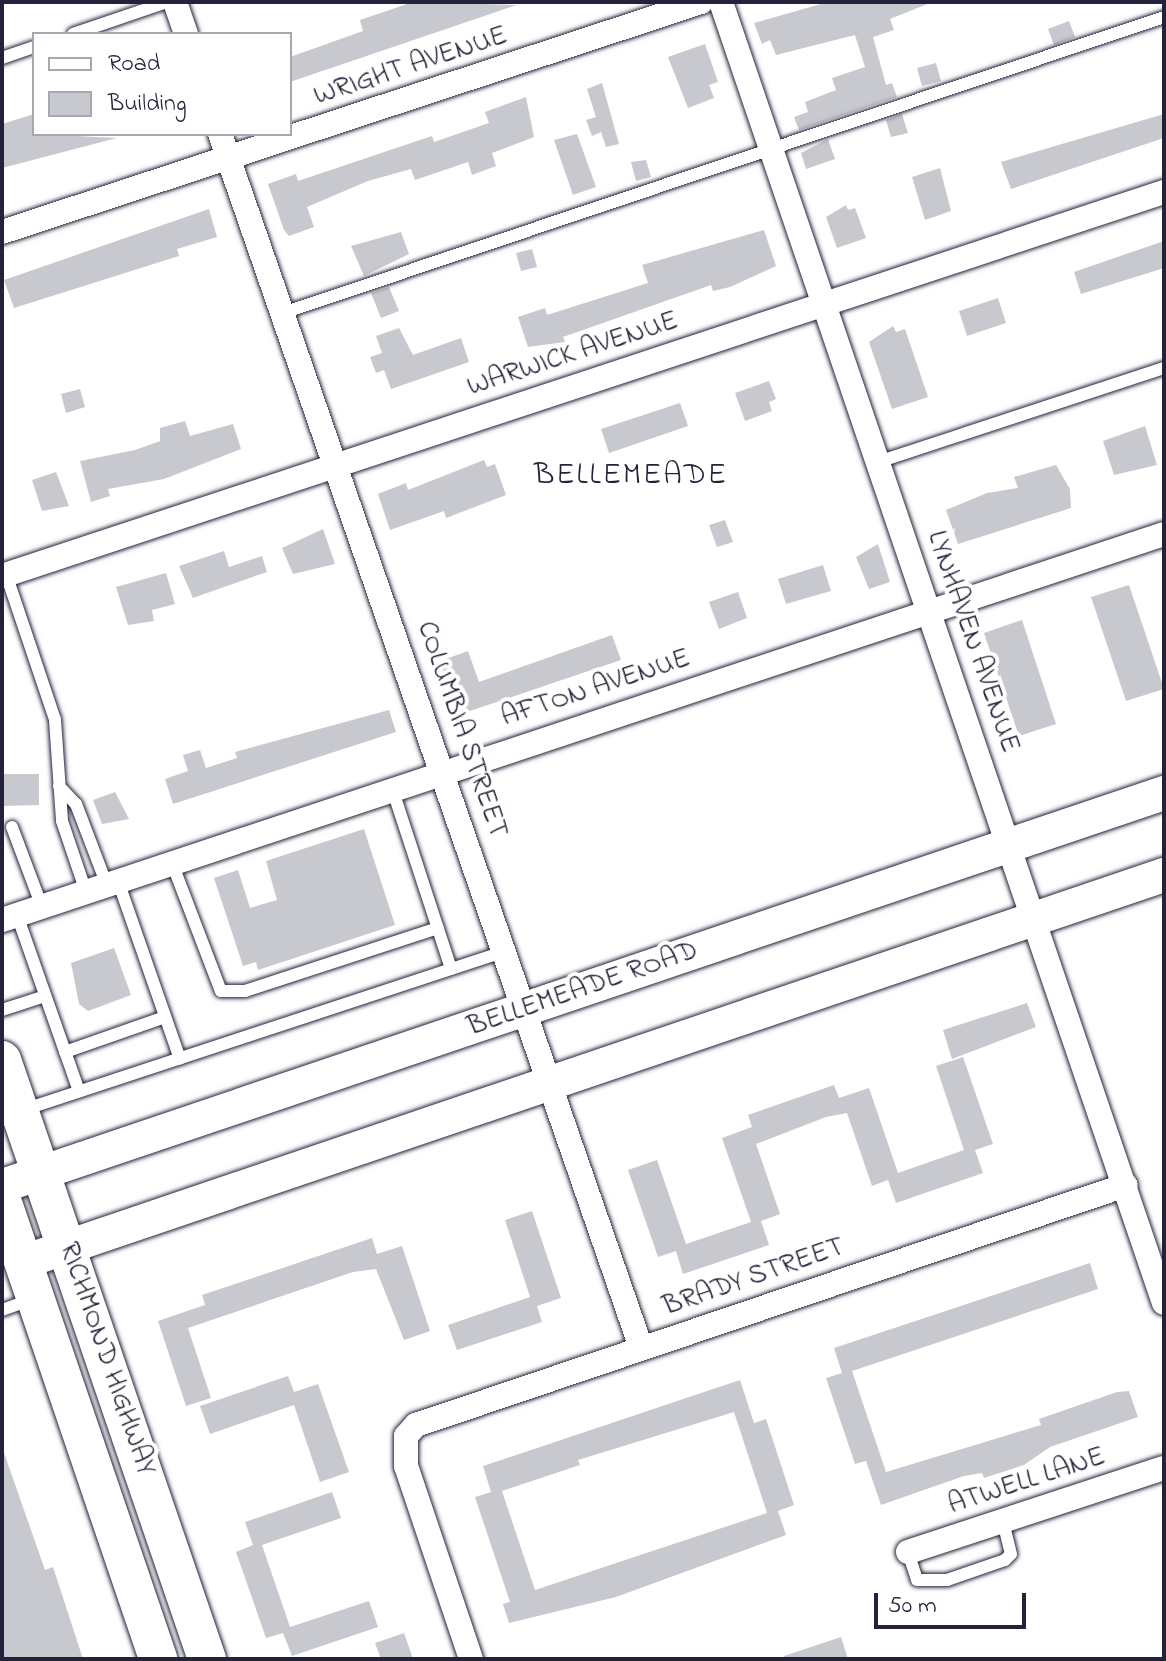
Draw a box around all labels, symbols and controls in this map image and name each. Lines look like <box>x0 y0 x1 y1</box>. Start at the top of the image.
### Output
street label: WRIGHT AVENUE <box>310 20 512 114</box>
legend <box>32 32 292 136</box>
text: Road <box>108 47 160 82</box>
text: Building <box>108 87 187 122</box>
street label: WARWICK AVENUE <box>463 305 683 405</box>
district label: BELLEMEADE <box>534 458 728 494</box>
street label: LYNHAVEN AVENUE <box>918 527 1026 757</box>
street label: COLUMBIA STREET <box>408 617 514 843</box>
street label: AFTON AVENUE <box>497 643 695 735</box>
street label: BELLEMEADE ROAD <box>464 935 702 1045</box>
street label: BRADY STREET <box>659 1231 849 1325</box>
street label: RICHMOND HIGHWAY <box>50 1238 162 1480</box>
street label: ATWELL LANE <box>944 1441 1110 1523</box>
scale bar <box>878 1577 1030 1627</box>
text: 50 m <box>888 1589 937 1624</box>

